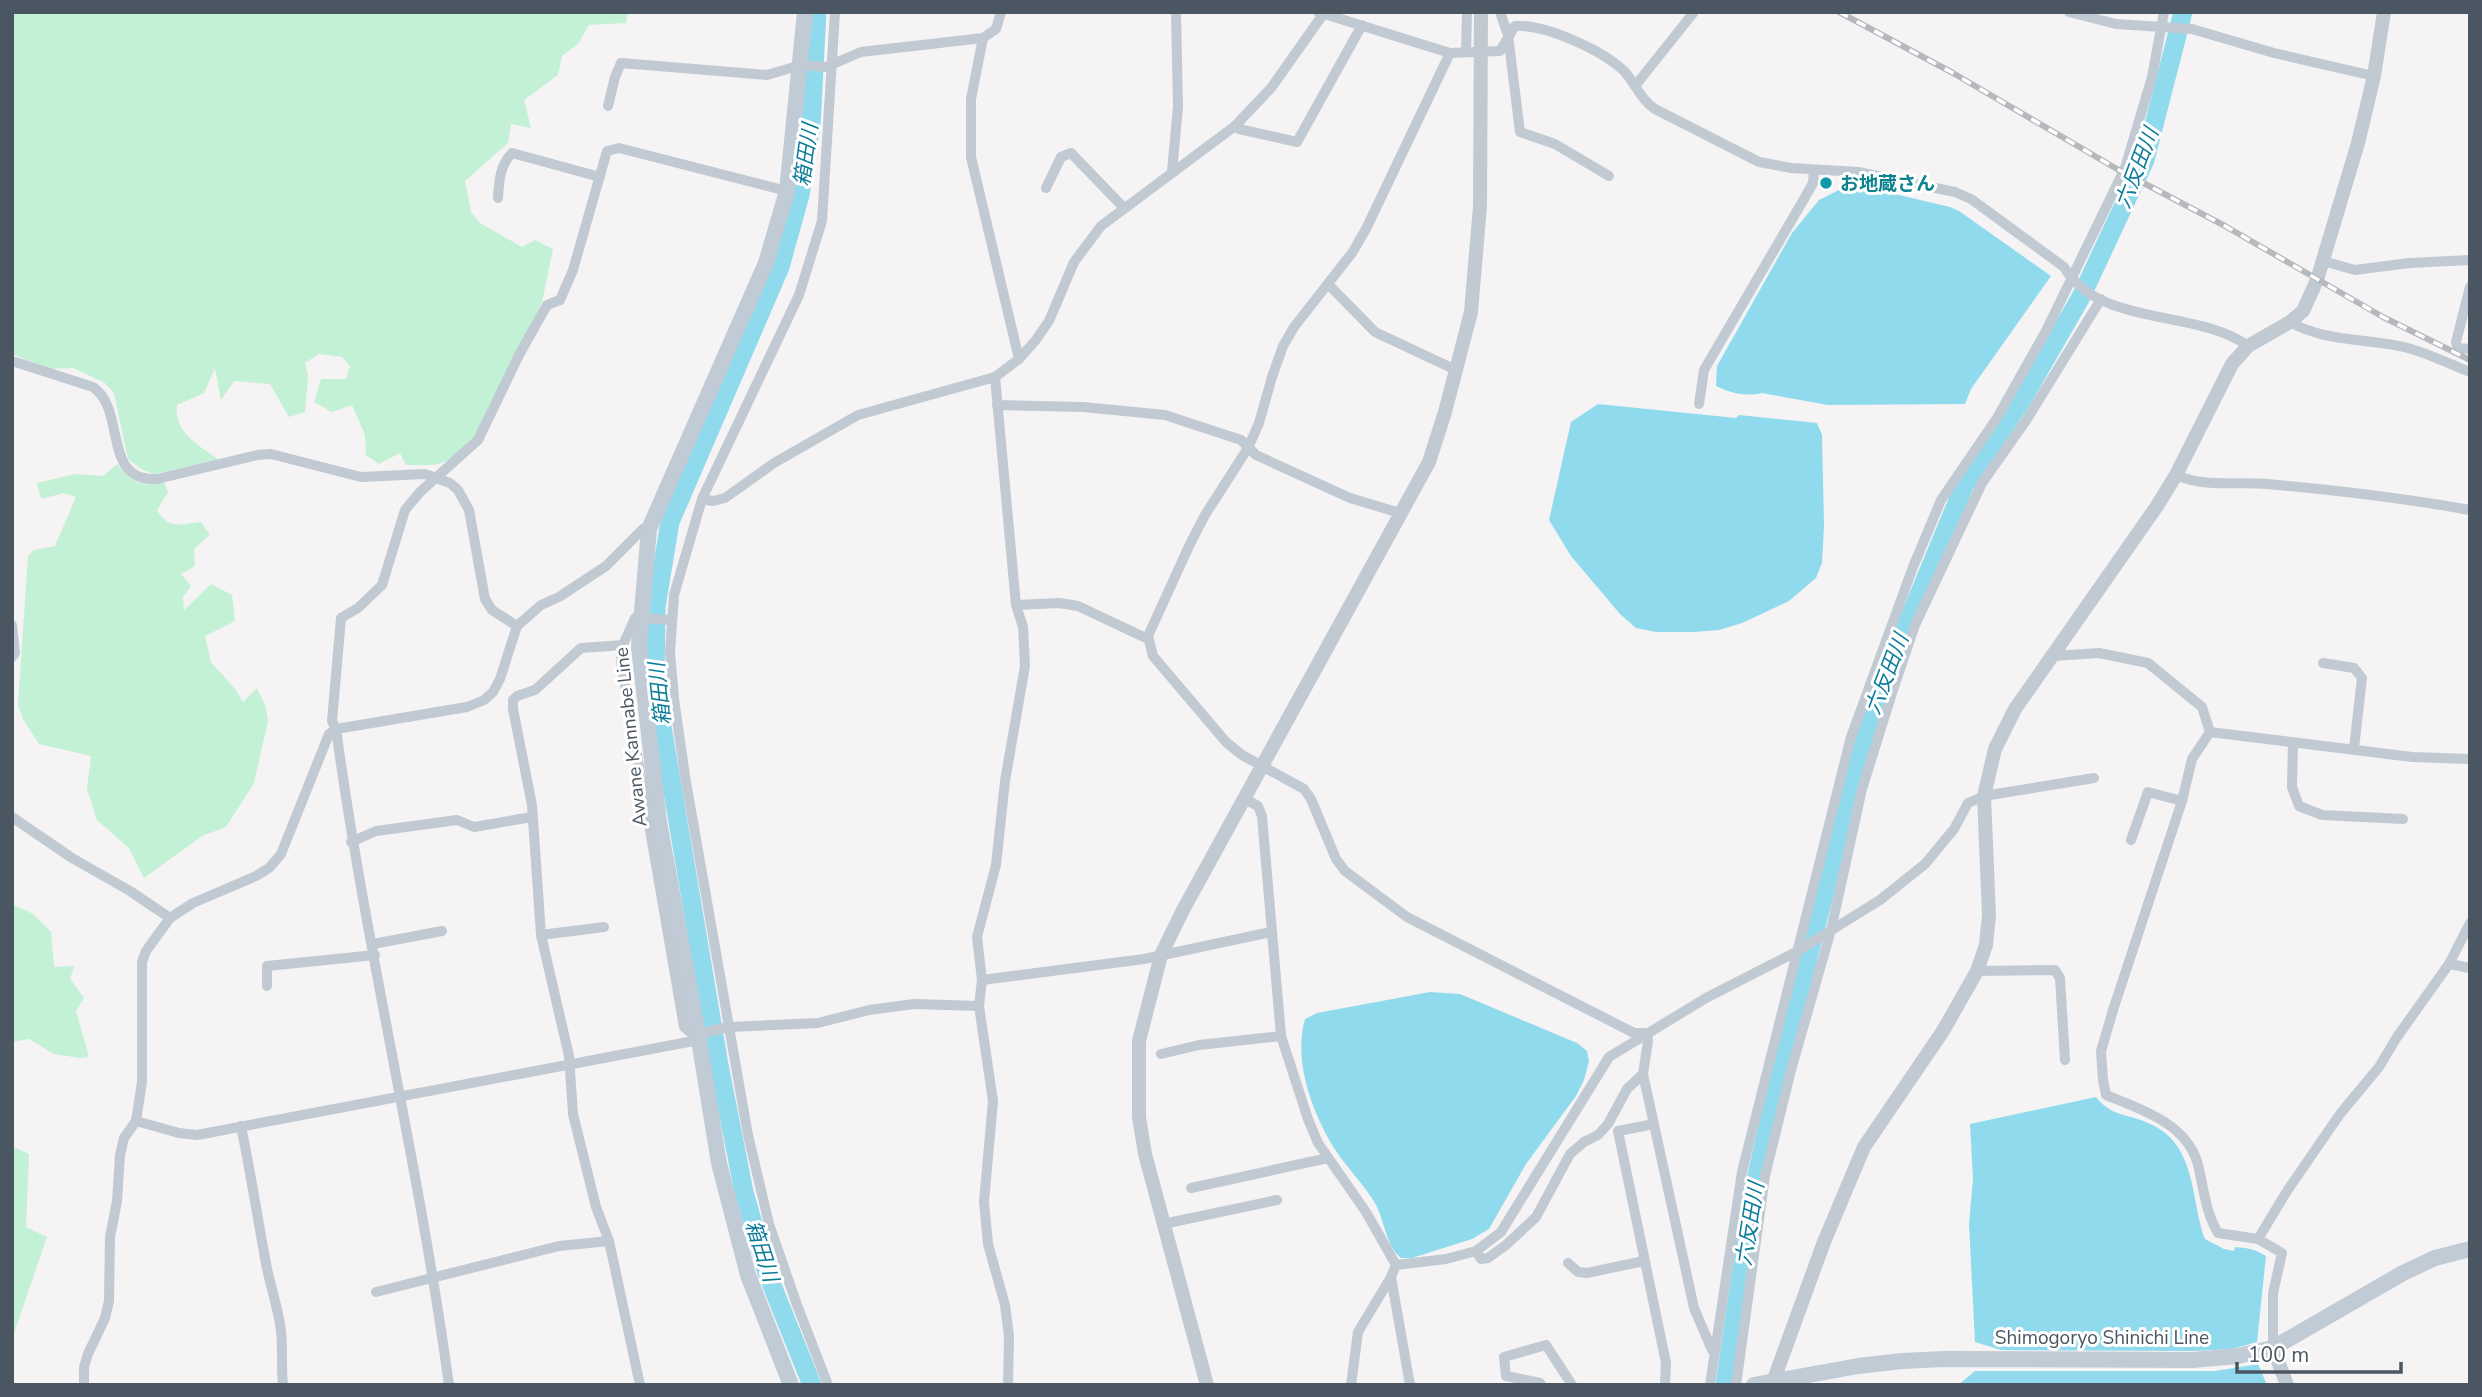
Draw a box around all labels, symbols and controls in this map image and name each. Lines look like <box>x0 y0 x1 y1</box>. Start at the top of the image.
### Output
water label: 箱田川 <box>788 120 825 188</box>
water label: 六反田川 <box>2109 122 2166 212</box>
place label: お地蔵さん <box>1840 171 1935 197</box>
marker: お地蔵さん <box>1818 175 1834 191</box>
water label: 六反田川 <box>1859 628 1916 718</box>
street label: Awane Kannabe Line <box>609 646 653 828</box>
water label: 箱田川 <box>643 659 677 727</box>
water label: 六反田川 <box>1730 1178 1771 1268</box>
water label: 箱田川 <box>739 1217 786 1287</box>
street label: Shimogoryo Shinichi Line <box>1995 1325 2209 1351</box>
scale bar <box>2237 1330 2402 1374</box>
text: 100 m <box>2248 1341 2309 1369</box>

